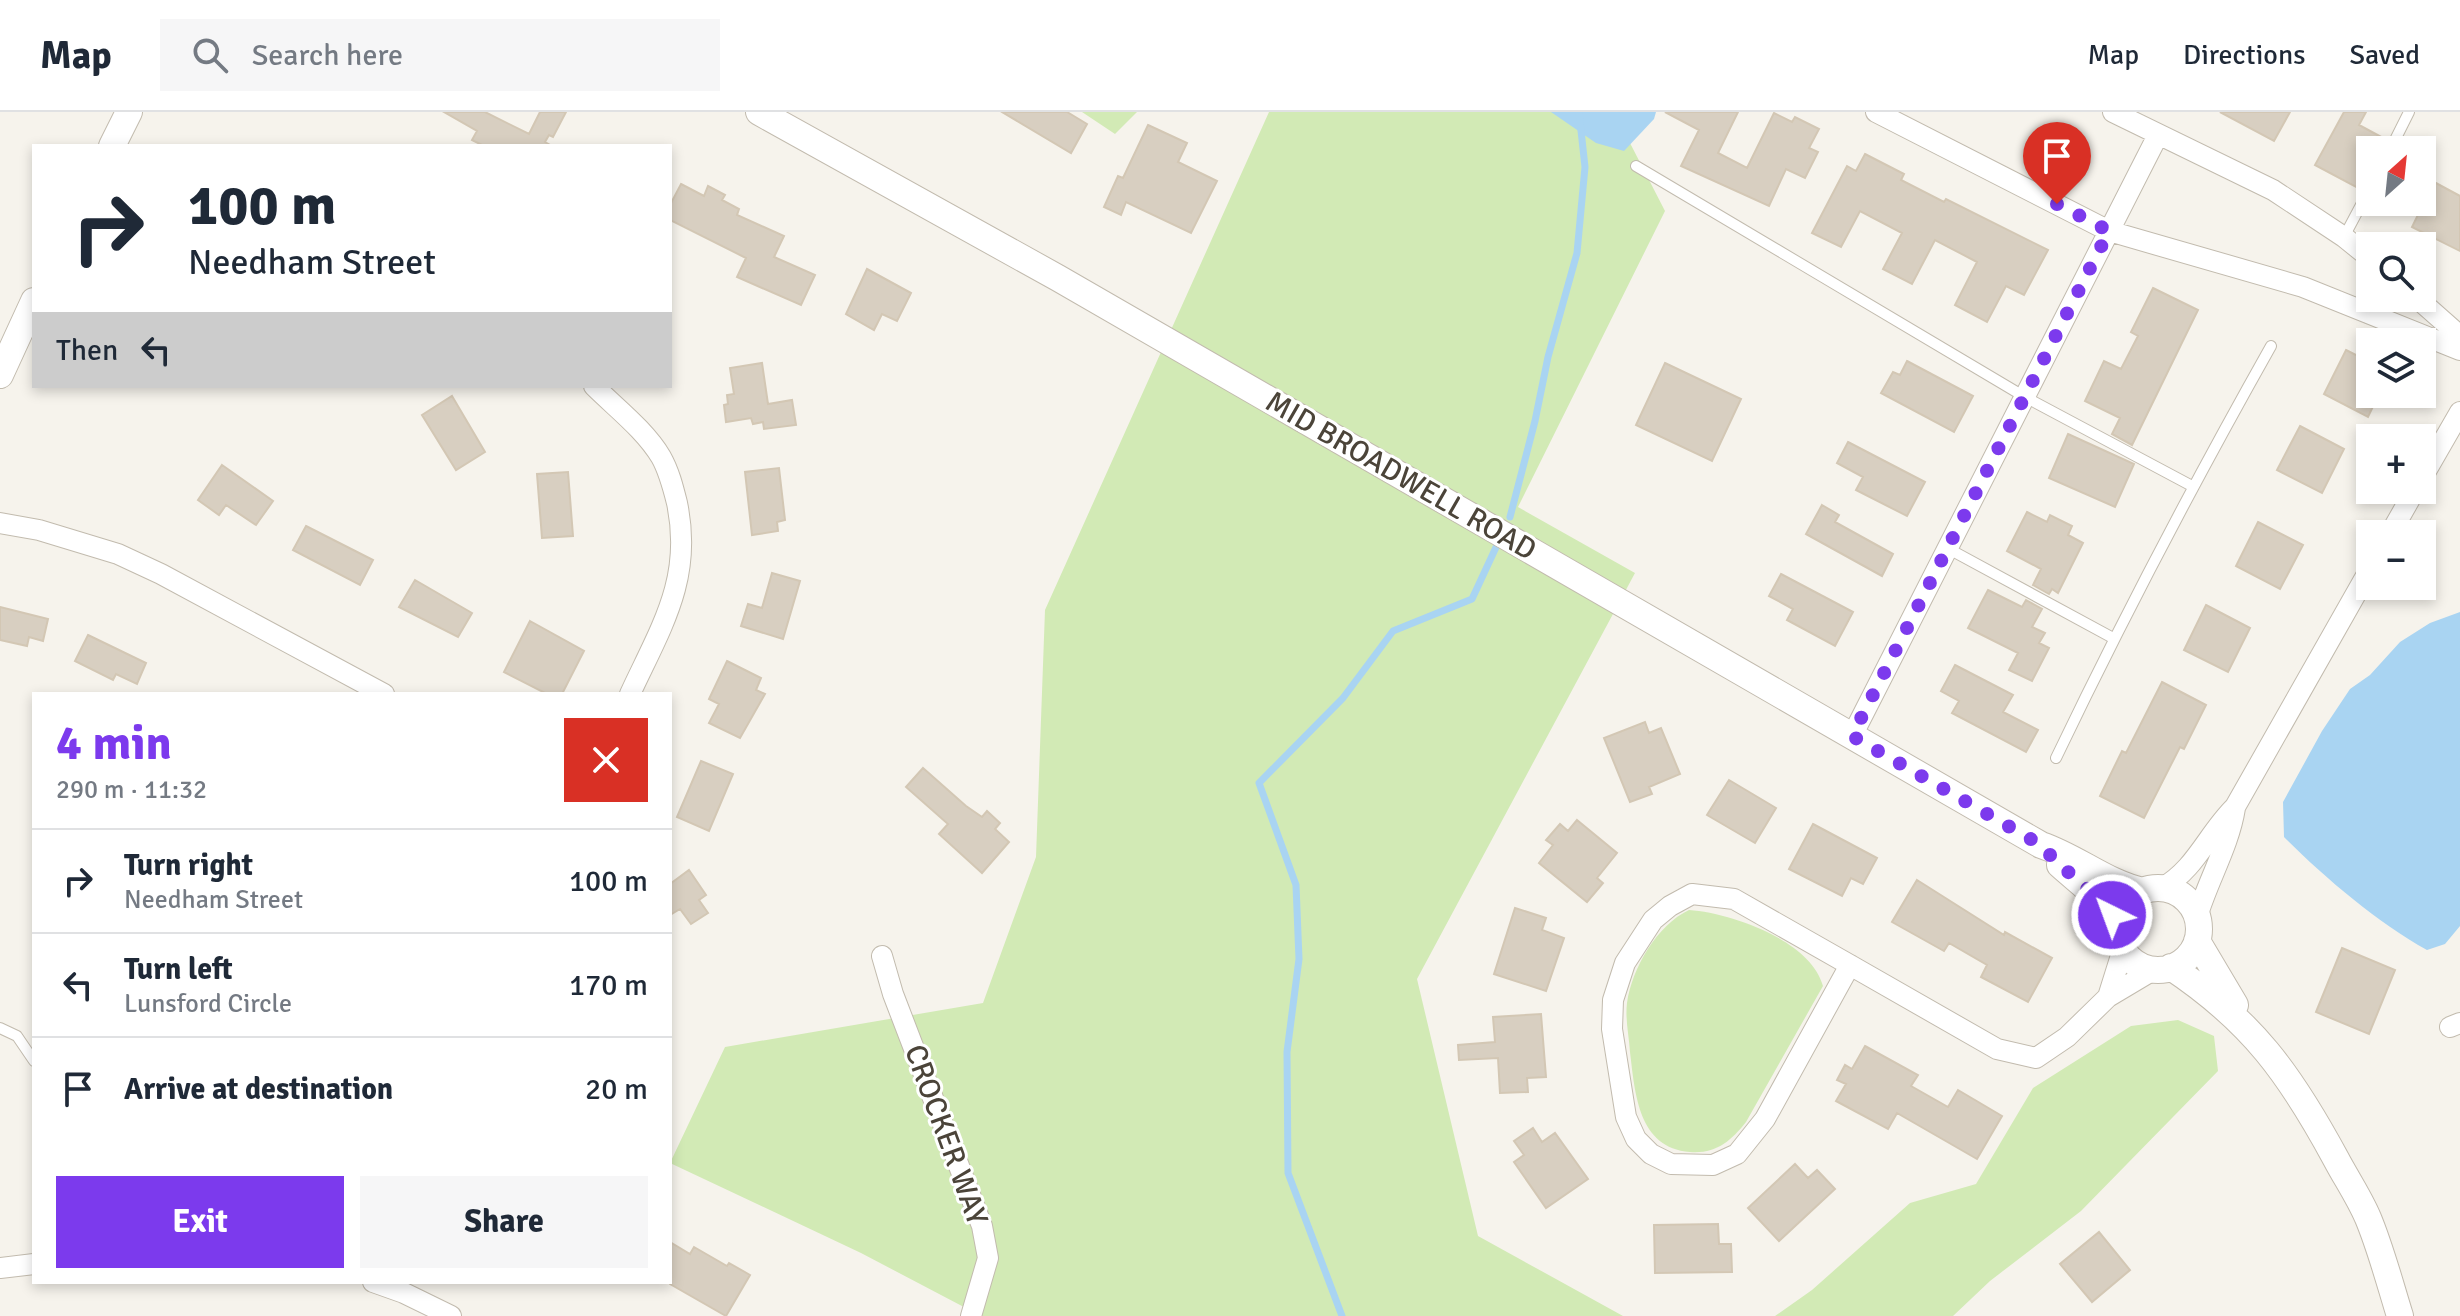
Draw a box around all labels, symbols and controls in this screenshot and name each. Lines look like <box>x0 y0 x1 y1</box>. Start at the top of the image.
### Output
search box <box>160 19 720 91</box>
text: Map <box>40 32 112 79</box>
icon: search <box>188 33 232 77</box>
text: Search here <box>252 37 403 74</box>
text: Map <box>2087 38 2139 72</box>
text: Directions <box>2183 38 2305 72</box>
text: Saved <box>2349 38 2420 72</box>
pin <box>2023 122 2091 204</box>
icon: arrive <box>2035 134 2079 178</box>
north arrow <box>2356 136 2436 216</box>
map controls <box>2356 136 2436 600</box>
text: 100 m <box>188 171 336 240</box>
icon: right <box>56 176 160 280</box>
button: search <box>2356 232 2436 312</box>
text: Needham Street <box>188 240 436 285</box>
icon: left <box>134 328 178 372</box>
button: layers <box>2356 328 2436 408</box>
text: Then <box>56 332 118 369</box>
street label: MID BROADWELL ROAD <box>1259 383 1543 569</box>
button: + <box>2356 424 2436 504</box>
button: − <box>2356 520 2436 600</box>
text: 4 min <box>56 714 172 773</box>
button: close <box>564 718 648 802</box>
text: 290 m · 11:32 <box>56 774 207 806</box>
text: Turn right <box>124 847 253 884</box>
icon: right <box>56 859 100 903</box>
text: 100 m <box>569 863 648 900</box>
position arrow <box>2070 873 2154 957</box>
text: Needham Street <box>124 884 303 916</box>
text: Turn left <box>124 951 233 988</box>
icon: left <box>56 963 100 1007</box>
text: 170 m <box>569 967 648 1004</box>
text: Lunsford Circle <box>124 988 292 1020</box>
street label: CROCKER WAY <box>896 1040 996 1230</box>
icon: arrive <box>56 1067 100 1111</box>
text: Arrive at destination <box>124 1071 393 1108</box>
text: 20 m <box>585 1071 648 1108</box>
button: Exit <box>56 1176 344 1268</box>
button: Share <box>360 1176 648 1268</box>

